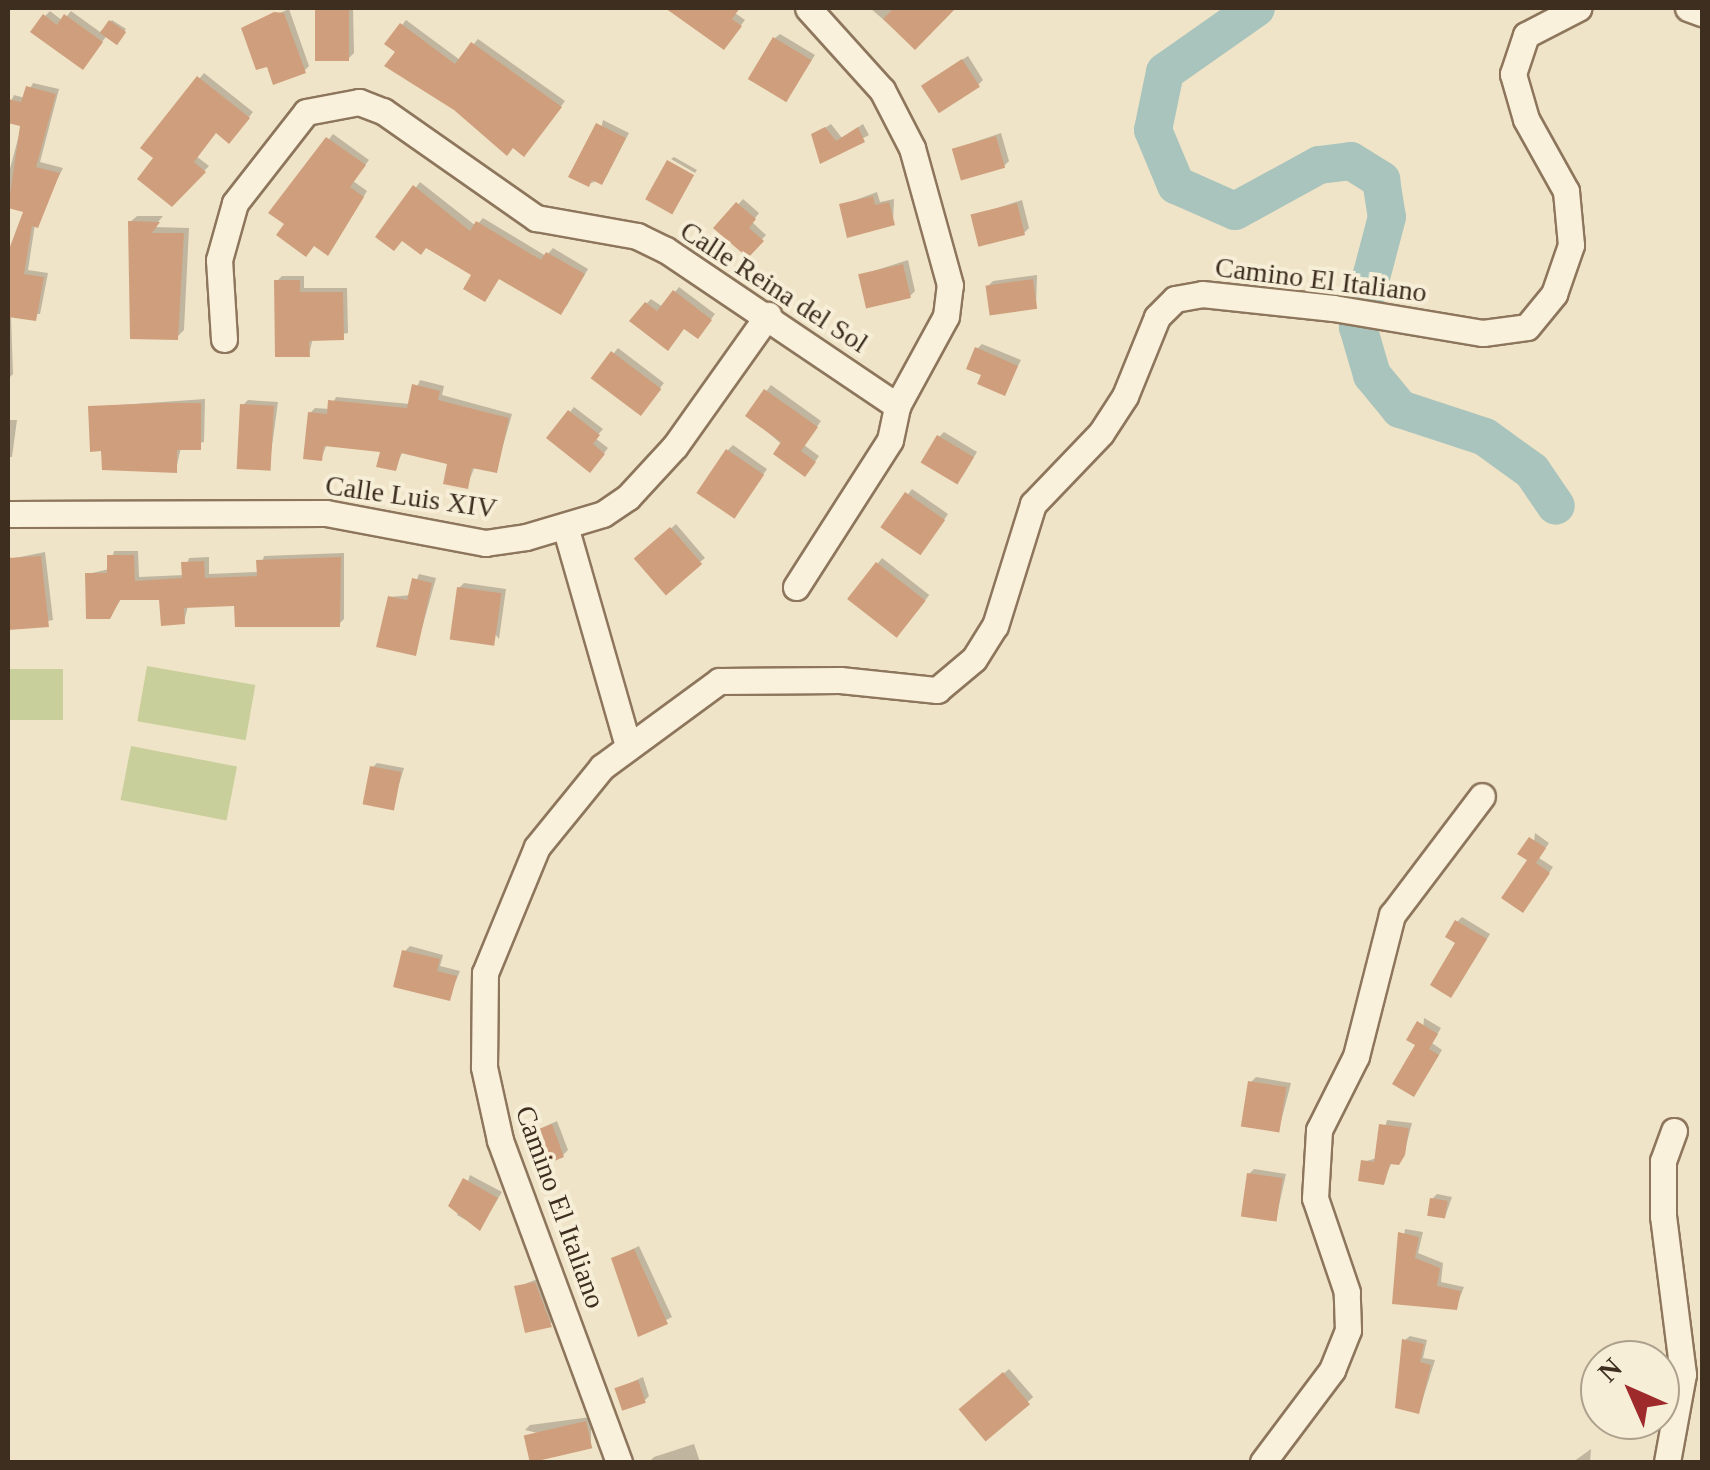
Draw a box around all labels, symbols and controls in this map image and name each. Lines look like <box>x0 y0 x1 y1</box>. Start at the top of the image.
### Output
street label: Calle Reina del Sol <box>674 214 874 360</box>
street label: Camino El Italiano <box>1213 250 1429 310</box>
street label: Calle Luis XIV <box>323 468 499 526</box>
street label: Camino El Italiano <box>508 1101 612 1313</box>
north arrow <box>1580 1340 1680 1440</box>
text: N <box>1592 1352 1628 1388</box>

